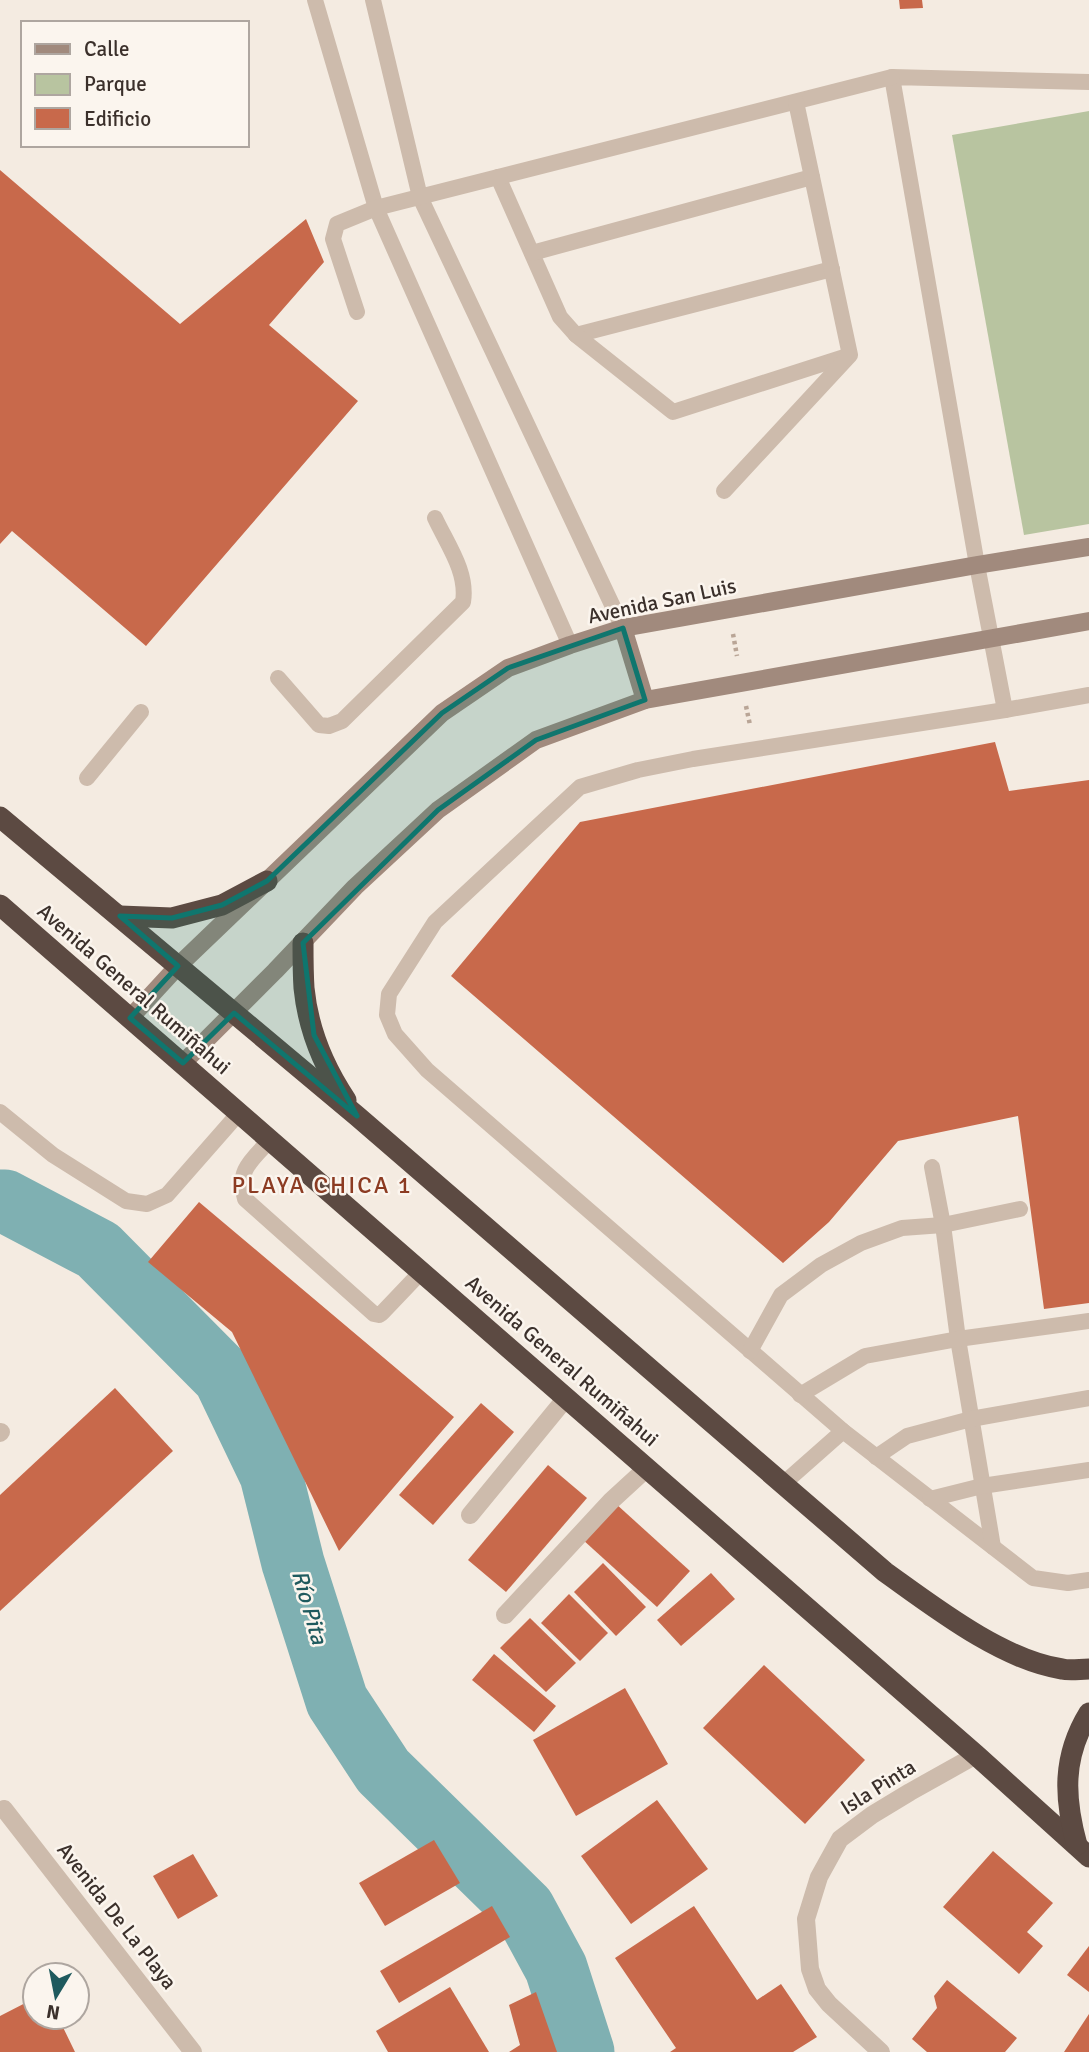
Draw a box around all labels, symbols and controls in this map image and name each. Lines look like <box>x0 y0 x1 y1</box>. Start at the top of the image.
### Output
legend <box>21 21 248 147</box>
text: Calle <box>84 36 130 62</box>
text: Parque <box>84 71 147 97</box>
text: Edificio <box>84 106 151 132</box>
street label: Avenida San Luis <box>585 573 739 629</box>
street label: Avenida General Rumiñahui <box>32 898 236 1080</box>
district label: PLAYA CHICA 1 <box>231 1170 413 1200</box>
street label: Avenida General Rumiñahui <box>460 1270 664 1452</box>
water label: Río Pita <box>285 1567 334 1649</box>
street label: Isla Pinta <box>836 1754 920 1820</box>
street label: Avenida De La Playa <box>52 1837 182 1995</box>
north arrow <box>21 1961 91 2031</box>
text: N <box>45 1999 62 2025</box>

